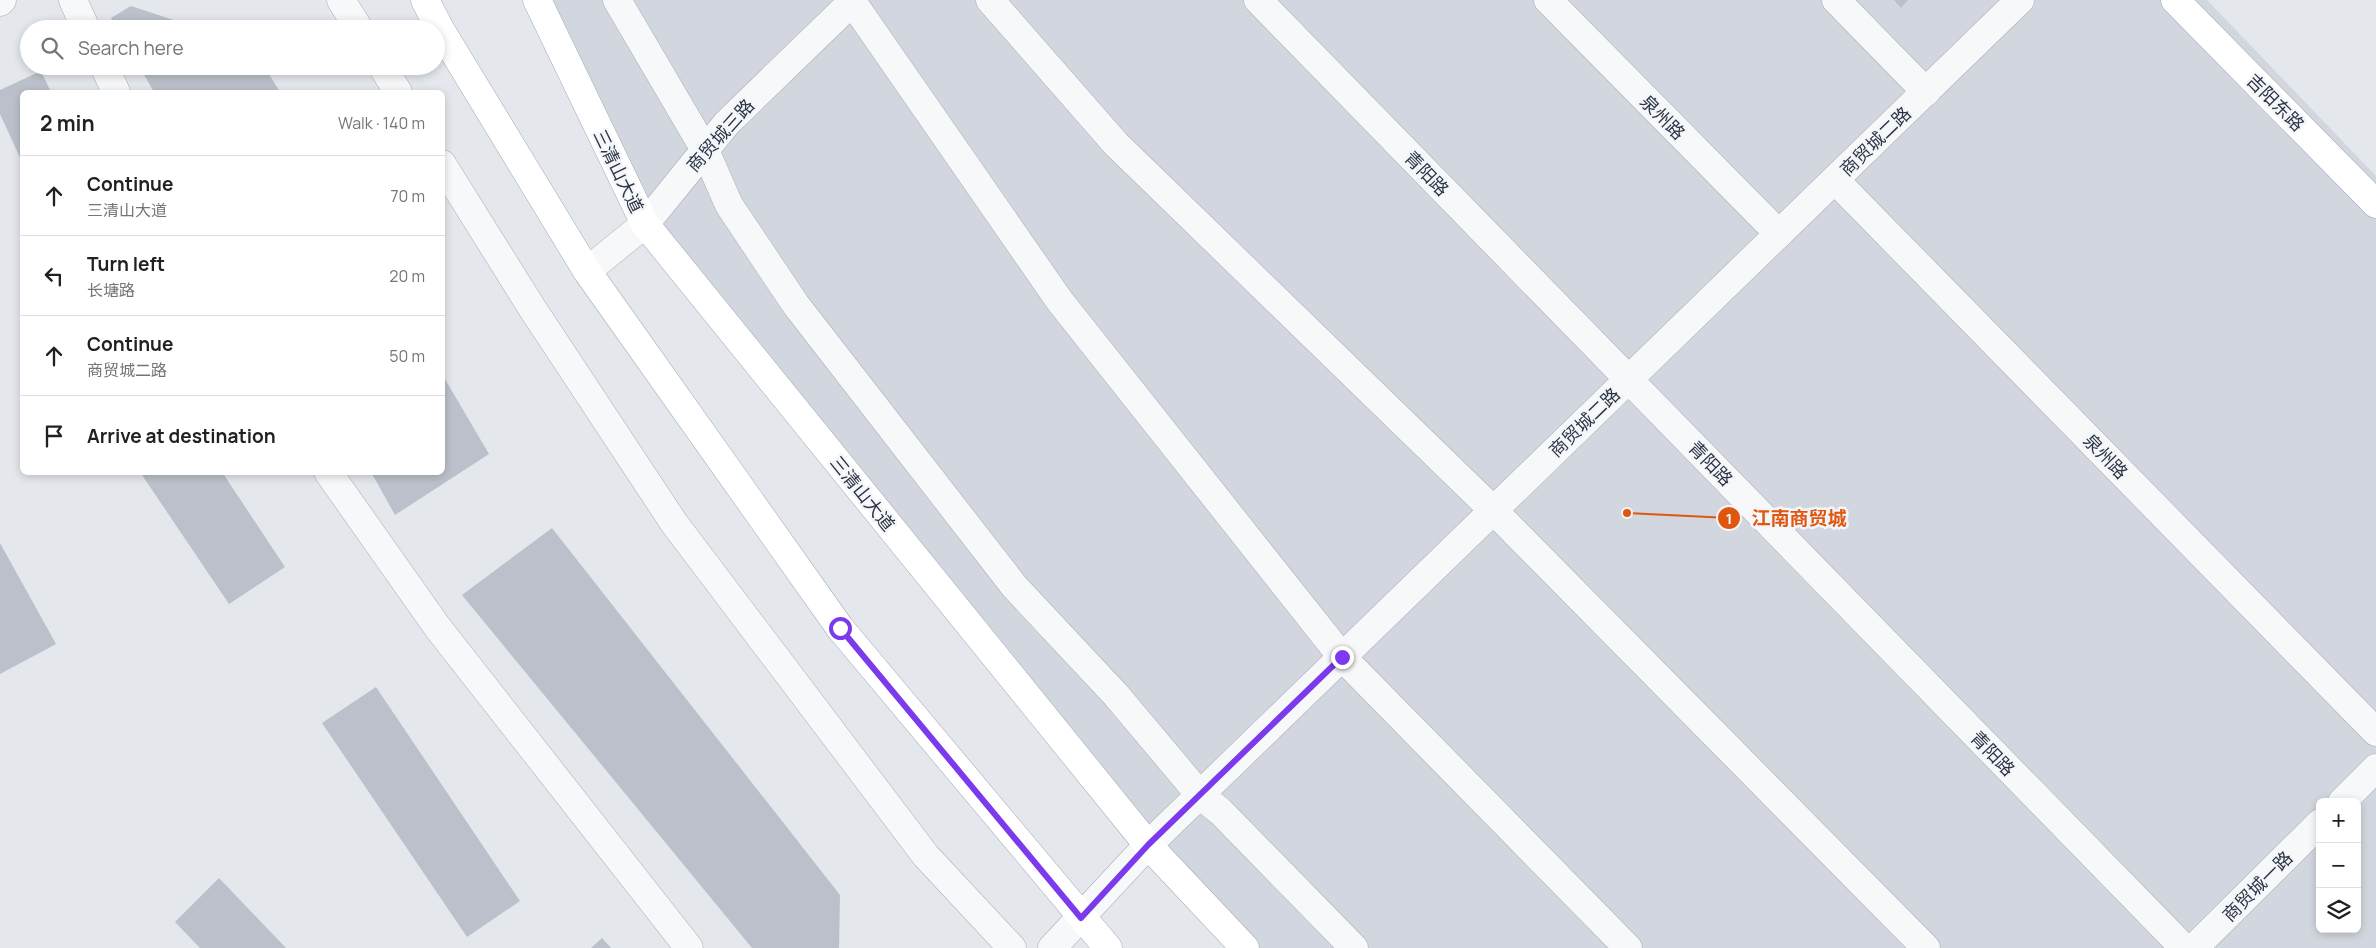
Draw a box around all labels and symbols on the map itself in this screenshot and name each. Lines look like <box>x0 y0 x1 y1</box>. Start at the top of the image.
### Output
street label: 吉阳东路 <box>2242 68 2310 136</box>
street label: 泉州路 <box>1635 89 1691 145</box>
street label: 商贸城三路 <box>681 94 759 176</box>
street label: 商贸城二路 <box>1834 101 1916 181</box>
street label: 三清山大道 <box>588 125 650 217</box>
street label: 青阳路 <box>1400 145 1454 201</box>
street label: 商贸城二路 <box>1543 382 1625 462</box>
street label: 泉州路 <box>2079 428 2133 484</box>
street label: 青阳路 <box>1684 435 1738 491</box>
street label: 三清山大道 <box>825 450 901 536</box>
callout: 江南商贸城 <box>1717 501 1857 535</box>
text: 江南商贸城 <box>1751 505 1847 531</box>
text: 1 <box>1726 508 1732 529</box>
route start <box>829 617 852 640</box>
route end <box>1331 646 1354 669</box>
street label: 青阳路 <box>1966 725 2020 781</box>
street label: 商贸城一路 <box>2217 846 2297 926</box>

